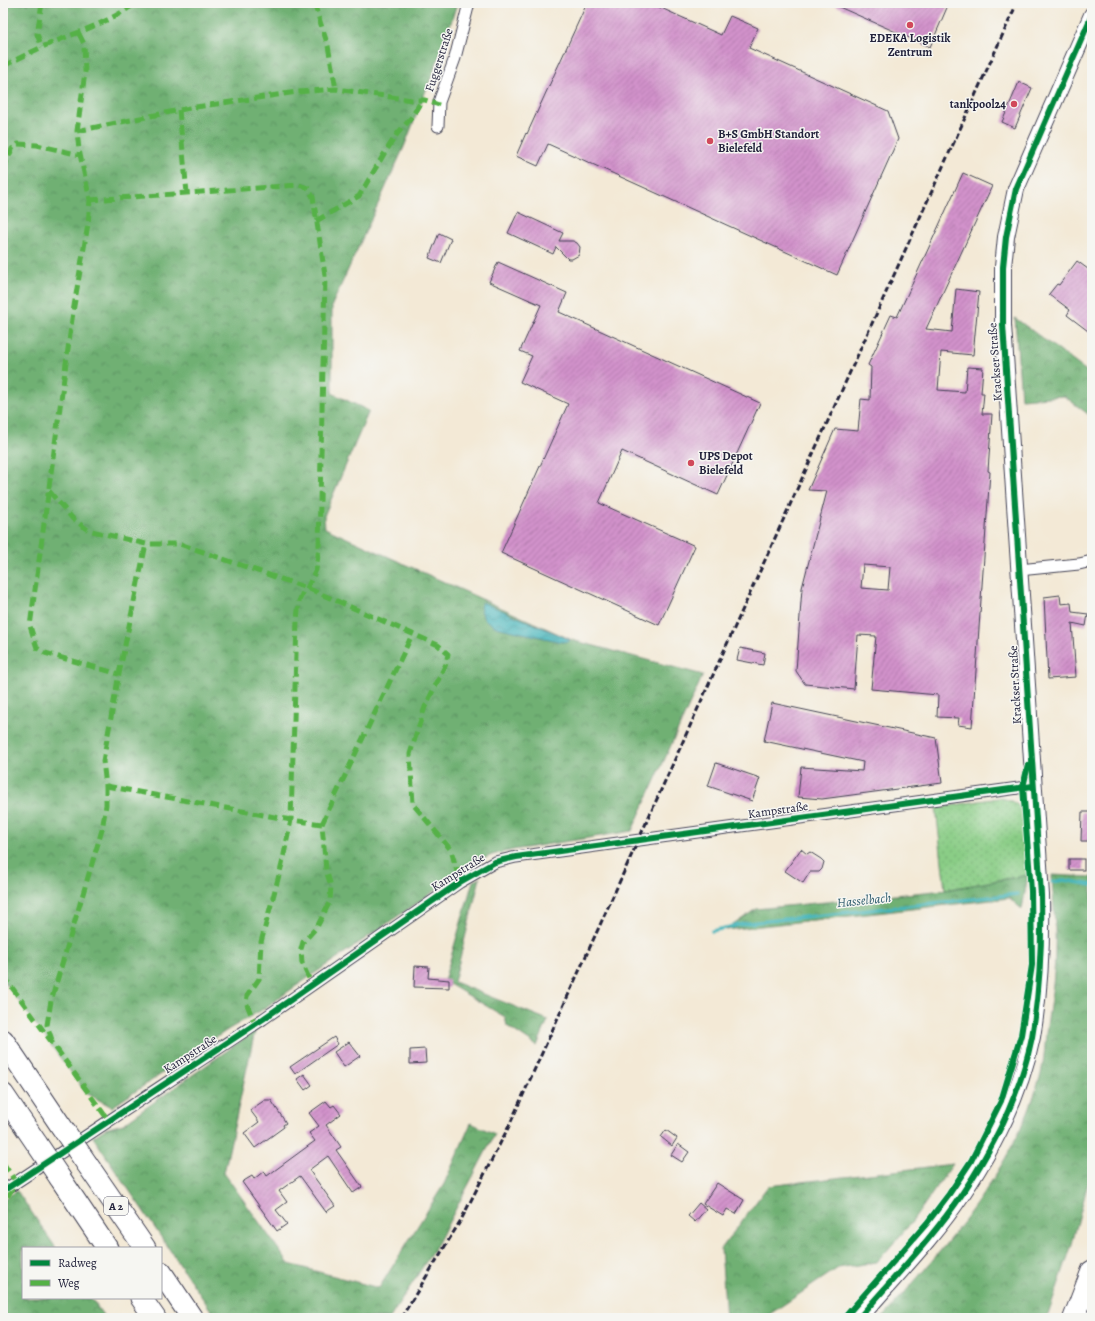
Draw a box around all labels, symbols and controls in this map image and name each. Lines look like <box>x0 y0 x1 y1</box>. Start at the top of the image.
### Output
marker: EDEKA Logistik Zentrum <box>905 20 915 30</box>
street label: Fuggerstraße <box>421 26 457 94</box>
place label: EDEKA Logistik Zentrum <box>870 30 951 60</box>
place label: tankpool24 <box>950 96 1006 112</box>
marker: tankpool24 <box>1009 99 1019 109</box>
place label: B+S GmbH Standort Bielefeld <box>718 126 819 156</box>
marker: B+S GmbH Standort Bielefeld <box>705 136 715 146</box>
street label: Krackser Straße <box>984 322 1006 402</box>
place label: UPS Depot Bielefeld <box>699 448 753 478</box>
marker: UPS Depot Bielefeld <box>686 458 696 468</box>
street label: Krackser Straße <box>1005 645 1025 725</box>
street label: Kampstraße <box>747 798 809 822</box>
street label: Kampstraße <box>428 849 488 895</box>
water label: Hasselbach <box>836 889 892 911</box>
street label: Kampstraße <box>160 1031 220 1077</box>
road number: A 2 <box>104 1197 128 1215</box>
legend <box>22 1247 162 1299</box>
text: Radweg <box>58 1255 97 1271</box>
text: Weg <box>57 1275 80 1291</box>

